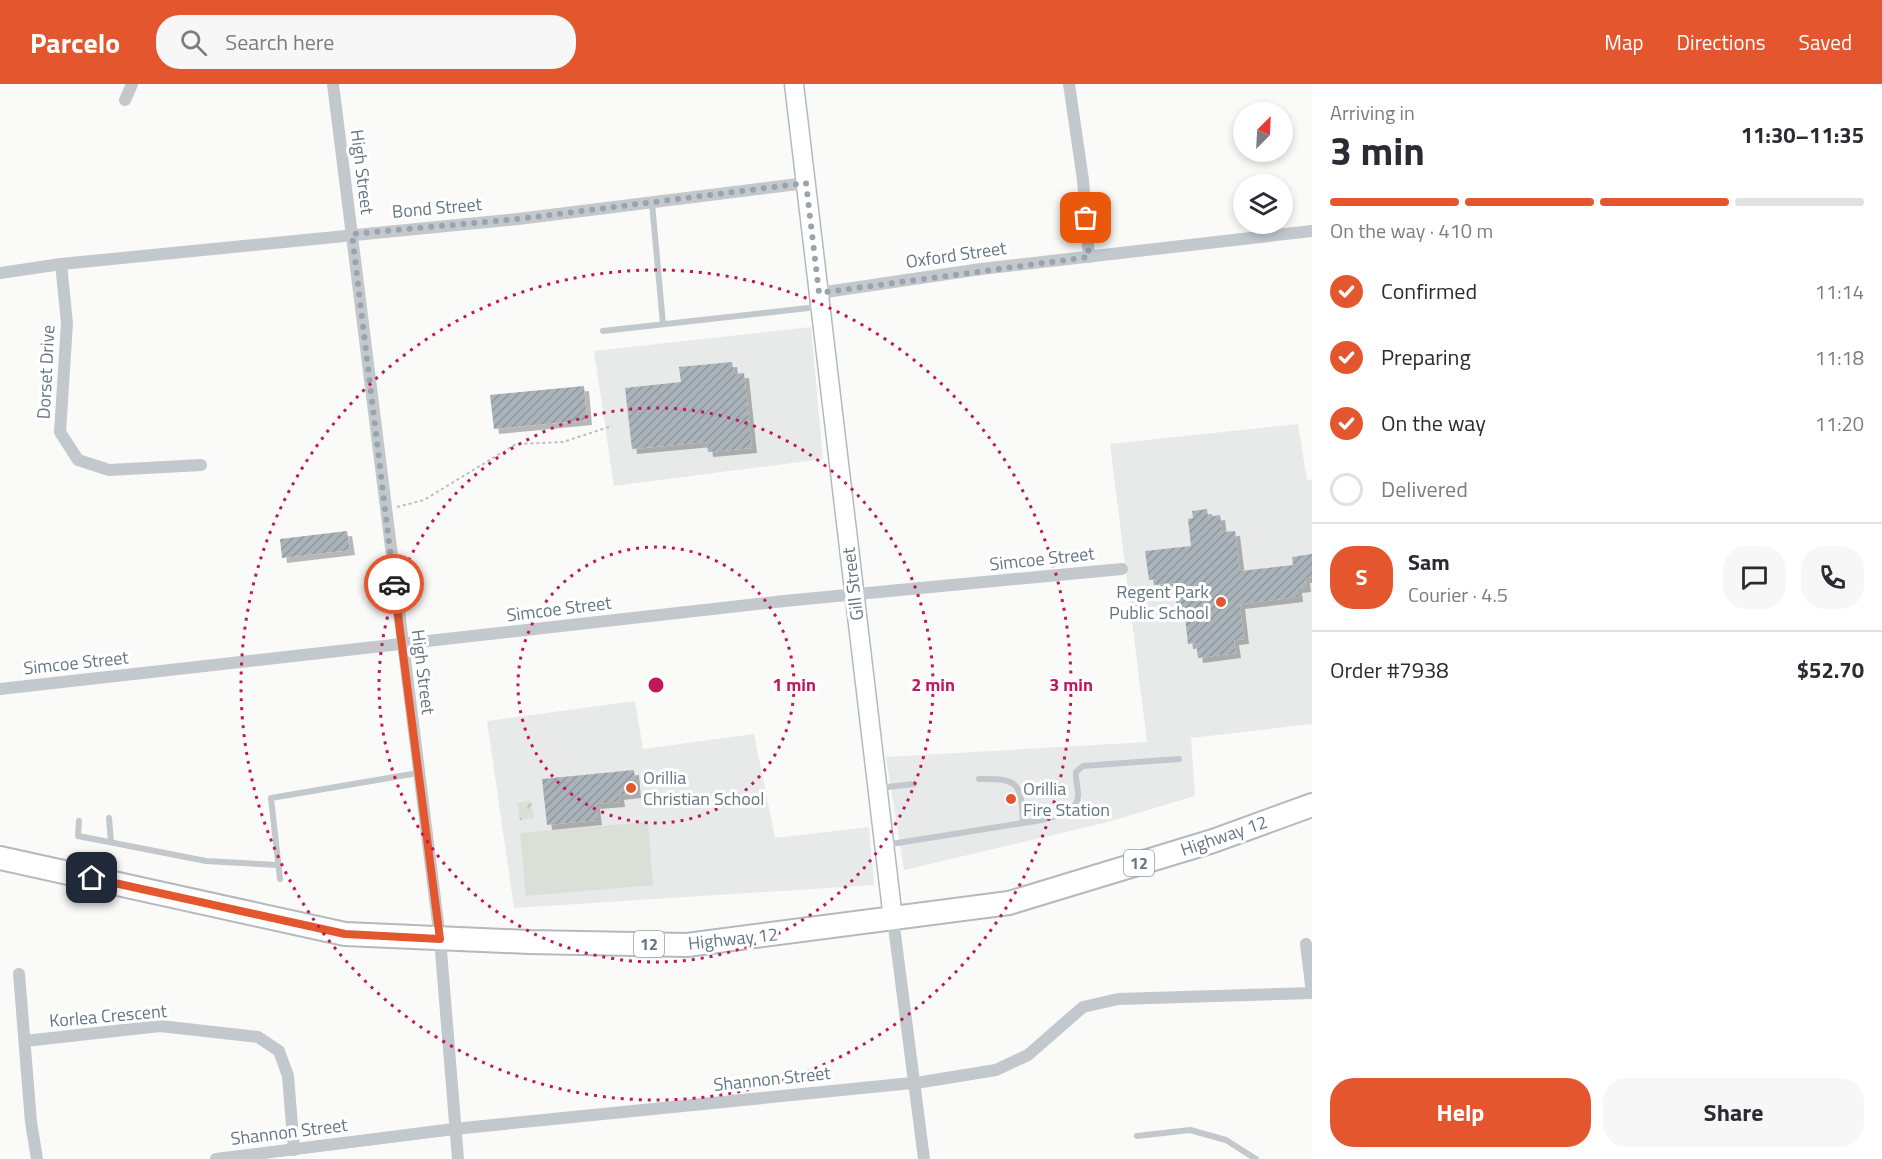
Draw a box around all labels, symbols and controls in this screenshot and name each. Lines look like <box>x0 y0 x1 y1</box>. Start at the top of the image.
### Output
search box <box>156 15 576 69</box>
text: Parcelo <box>30 21 120 64</box>
text: Search here <box>225 25 334 59</box>
icon: search <box>177 26 210 59</box>
text: Map <box>1604 26 1644 58</box>
text: Directions <box>1677 26 1766 58</box>
text: Saved <box>1799 26 1852 58</box>
text: Arriving in <box>1330 97 1415 128</box>
north arrow <box>1233 102 1293 162</box>
map controls <box>1233 102 1293 234</box>
text: 11:30–11:35 <box>1741 118 1864 152</box>
text: 3 min <box>1330 121 1425 180</box>
street label: High Street <box>344 128 381 217</box>
button: layers <box>1233 174 1293 234</box>
street label: Bond Street <box>391 190 484 225</box>
pin <box>1060 192 1111 243</box>
icon: bag <box>1069 201 1102 234</box>
text: On the way · 410 m <box>1330 215 1493 246</box>
street label: Oxford Street <box>904 234 1009 275</box>
text: Confirmed <box>1381 274 1477 308</box>
icon: check <box>1330 275 1363 308</box>
text: 11:14 <box>1815 276 1864 307</box>
street label: Dorset Drive <box>30 324 61 420</box>
text: Preparing <box>1381 340 1471 374</box>
icon: check <box>1330 341 1363 374</box>
text: 11:18 <box>1815 342 1864 373</box>
text: On the way <box>1381 406 1486 440</box>
icon: check <box>1330 407 1363 440</box>
text: 11:20 <box>1815 408 1864 439</box>
text: Delivered <box>1381 472 1468 506</box>
street label: Simcoe Street <box>988 539 1096 577</box>
street label: Gill Street <box>835 545 870 622</box>
text: Sam <box>1408 545 1450 579</box>
button: chat <box>1723 546 1786 609</box>
button: phone <box>1801 546 1864 609</box>
courier <box>364 554 424 614</box>
text: S <box>1356 560 1367 594</box>
icon: car <box>378 568 411 601</box>
place label: Regent Park Public School <box>1109 578 1209 626</box>
text: Courier · 4.5 <box>1408 579 1508 610</box>
street label: Simcoe Street <box>505 589 614 628</box>
marker: Regent Park Public School <box>1214 595 1228 609</box>
street label: High Street <box>405 628 442 717</box>
street label: Simcoe Street <box>22 643 130 681</box>
text: Order #7938 <box>1330 653 1449 687</box>
text: $52.70 <box>1797 653 1864 687</box>
text: 1 min <box>772 671 816 698</box>
text: 2 min <box>911 671 955 698</box>
text: 3 min <box>1049 671 1093 698</box>
centre of rings <box>646 675 666 695</box>
place label: Orillia Christian School <box>643 764 764 812</box>
place label: Orillia Fire Station <box>1023 775 1110 823</box>
marker: Orillia Christian School <box>624 781 638 795</box>
marker: Orillia Fire Station <box>1004 792 1018 806</box>
street label: Highway 12 <box>1177 808 1271 863</box>
road number: 12 <box>1124 850 1154 876</box>
pin <box>66 852 117 903</box>
icon: home <box>75 861 108 894</box>
street label: Highway 12 <box>687 920 779 957</box>
road number: 12 <box>634 931 664 957</box>
street label: Korlea Crescent <box>48 997 169 1034</box>
street label: Shannon Street <box>712 1059 832 1098</box>
button: Help <box>1330 1078 1591 1147</box>
button: Share <box>1603 1078 1864 1147</box>
street label: Shannon Street <box>229 1111 349 1152</box>

